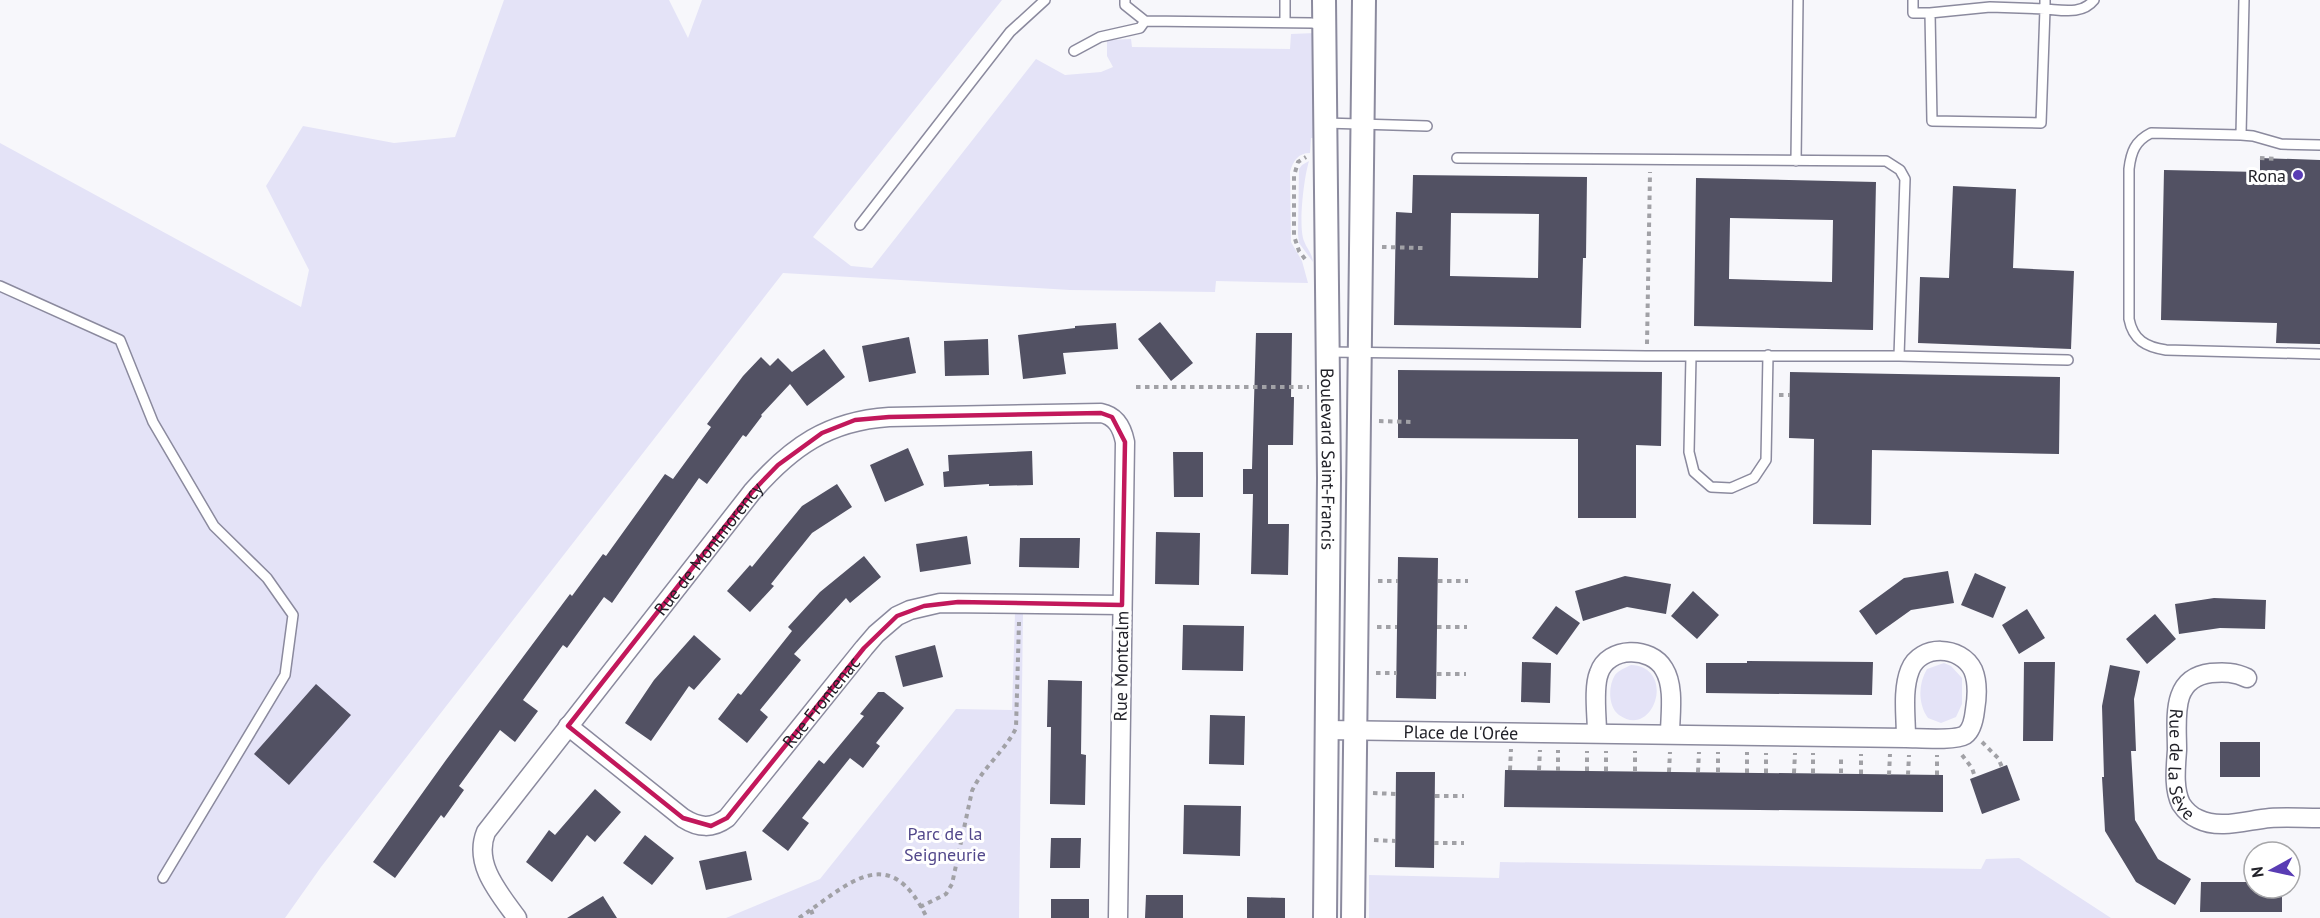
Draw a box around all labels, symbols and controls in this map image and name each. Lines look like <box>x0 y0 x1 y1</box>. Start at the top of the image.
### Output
place label: Rona <box>2248 164 2286 187</box>
marker: Rona <box>2291 168 2305 182</box>
street label: Boulevard Saint-Francis <box>1316 368 1341 550</box>
street label: Rue de Montmorency <box>648 476 768 620</box>
street label: Rue Montcalm <box>1109 610 1133 722</box>
street label: Rue Frontenac <box>777 651 865 752</box>
street label: Rue de la Sève <box>2164 708 2200 825</box>
street label: Place de l'Orée <box>1404 720 1518 744</box>
park label: Parc de la Seigneurie <box>904 822 986 866</box>
north arrow <box>2242 840 2302 900</box>
text: N <box>2247 865 2268 879</box>

